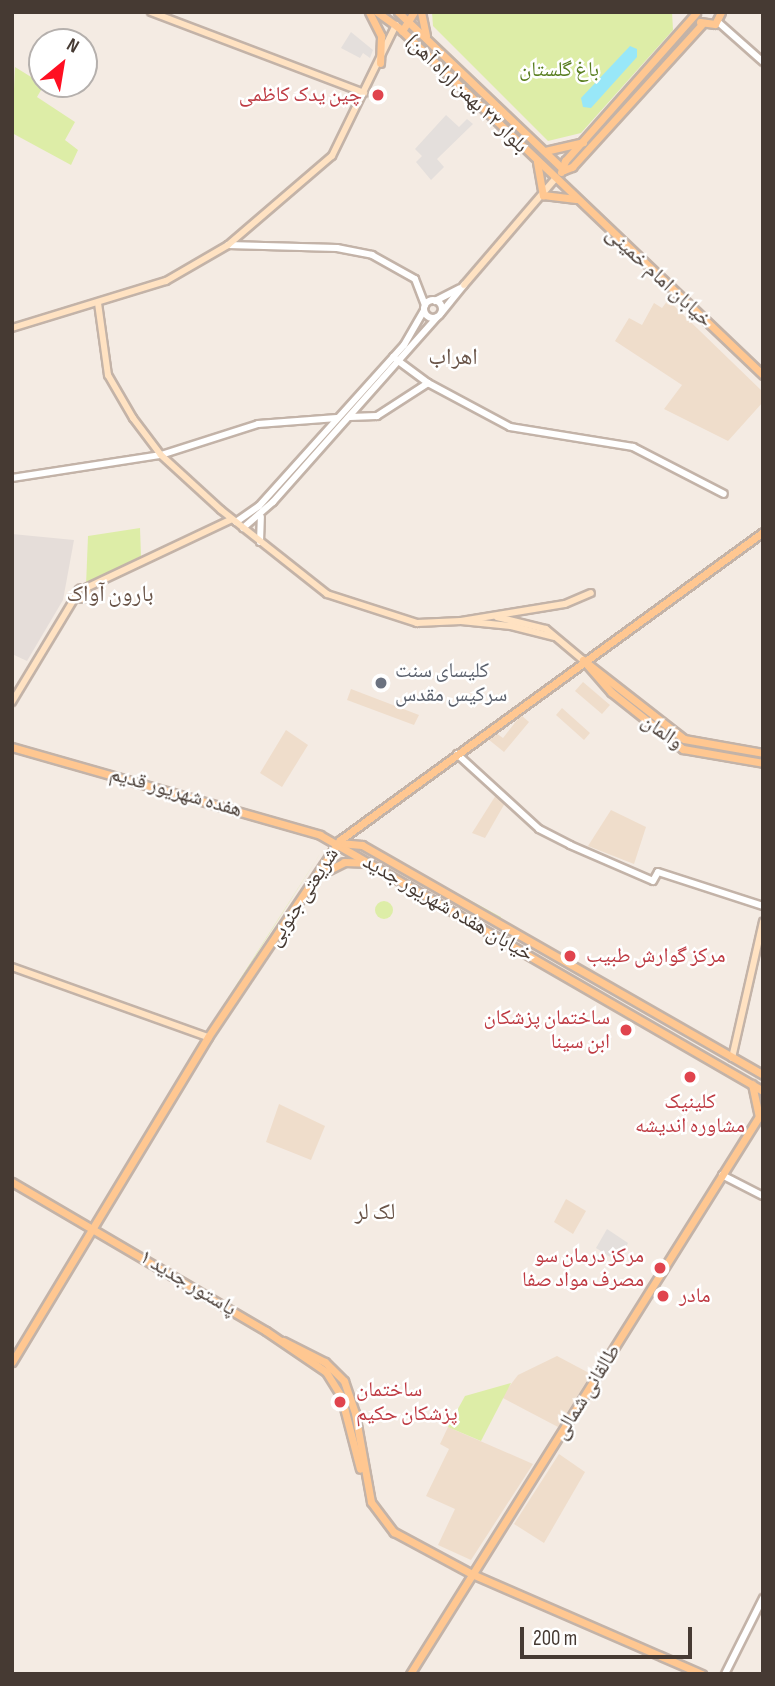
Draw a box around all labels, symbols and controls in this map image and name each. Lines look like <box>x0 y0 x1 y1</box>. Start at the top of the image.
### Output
north arrow <box>28 28 98 98</box>
street label: بلوار ۲۲ بهمن (راه آهن) <box>401 30 533 158</box>
text: N <box>63 34 83 59</box>
park label: باغ گلستان <box>519 57 599 83</box>
place label: چین یدک کاظمی <box>239 82 362 108</box>
marker: چین یدک کاظمی <box>368 85 388 105</box>
street label: خیابان امام خمینی <box>600 221 718 333</box>
district label: اهراب <box>428 343 478 371</box>
district label: بارون آواک <box>66 580 154 608</box>
place label: کلیسای سنت سرکیس مقدس <box>395 658 507 708</box>
marker: کلیسای سنت سرکیس مقدس <box>373 675 389 691</box>
street label: والمان <box>636 709 688 755</box>
street label: هفده شهریور قدیم <box>107 761 245 823</box>
street label: شریعتی جنوبی <box>262 843 344 951</box>
street label: خیابان هفده شهریور جدید <box>358 849 538 967</box>
place label: مرکز گوارش طبیب <box>586 943 726 969</box>
marker: مرکز گوارش طبیب <box>560 946 580 966</box>
place label: ساختمان پزشکان ابن سینا <box>484 1005 610 1055</box>
marker: ساختمان پزشکان ابن سینا <box>616 1020 636 1040</box>
marker: کلینیک مشاوره اندیشه <box>680 1067 700 1087</box>
place label: کلینیک مشاوره اندیشه <box>635 1089 745 1139</box>
district label: لک لر <box>355 1198 395 1226</box>
place label: مرکز درمان سو مصرف مواد صفا <box>522 1243 644 1293</box>
street label: پاستور جدید ۱ <box>135 1244 241 1322</box>
marker: مرکز درمان سو مصرف مواد صفا <box>650 1258 670 1278</box>
place label: مادر <box>679 1283 711 1309</box>
marker: مادر <box>653 1286 673 1306</box>
street label: طالقانی شمالی <box>548 1340 626 1444</box>
place label: ساختمان پزشکان حکیم <box>356 1377 458 1427</box>
marker: ساختمان پزشکان حکیم <box>330 1392 350 1412</box>
scale bar <box>523 1612 694 1656</box>
text: 200 m <box>533 1626 577 1651</box>

